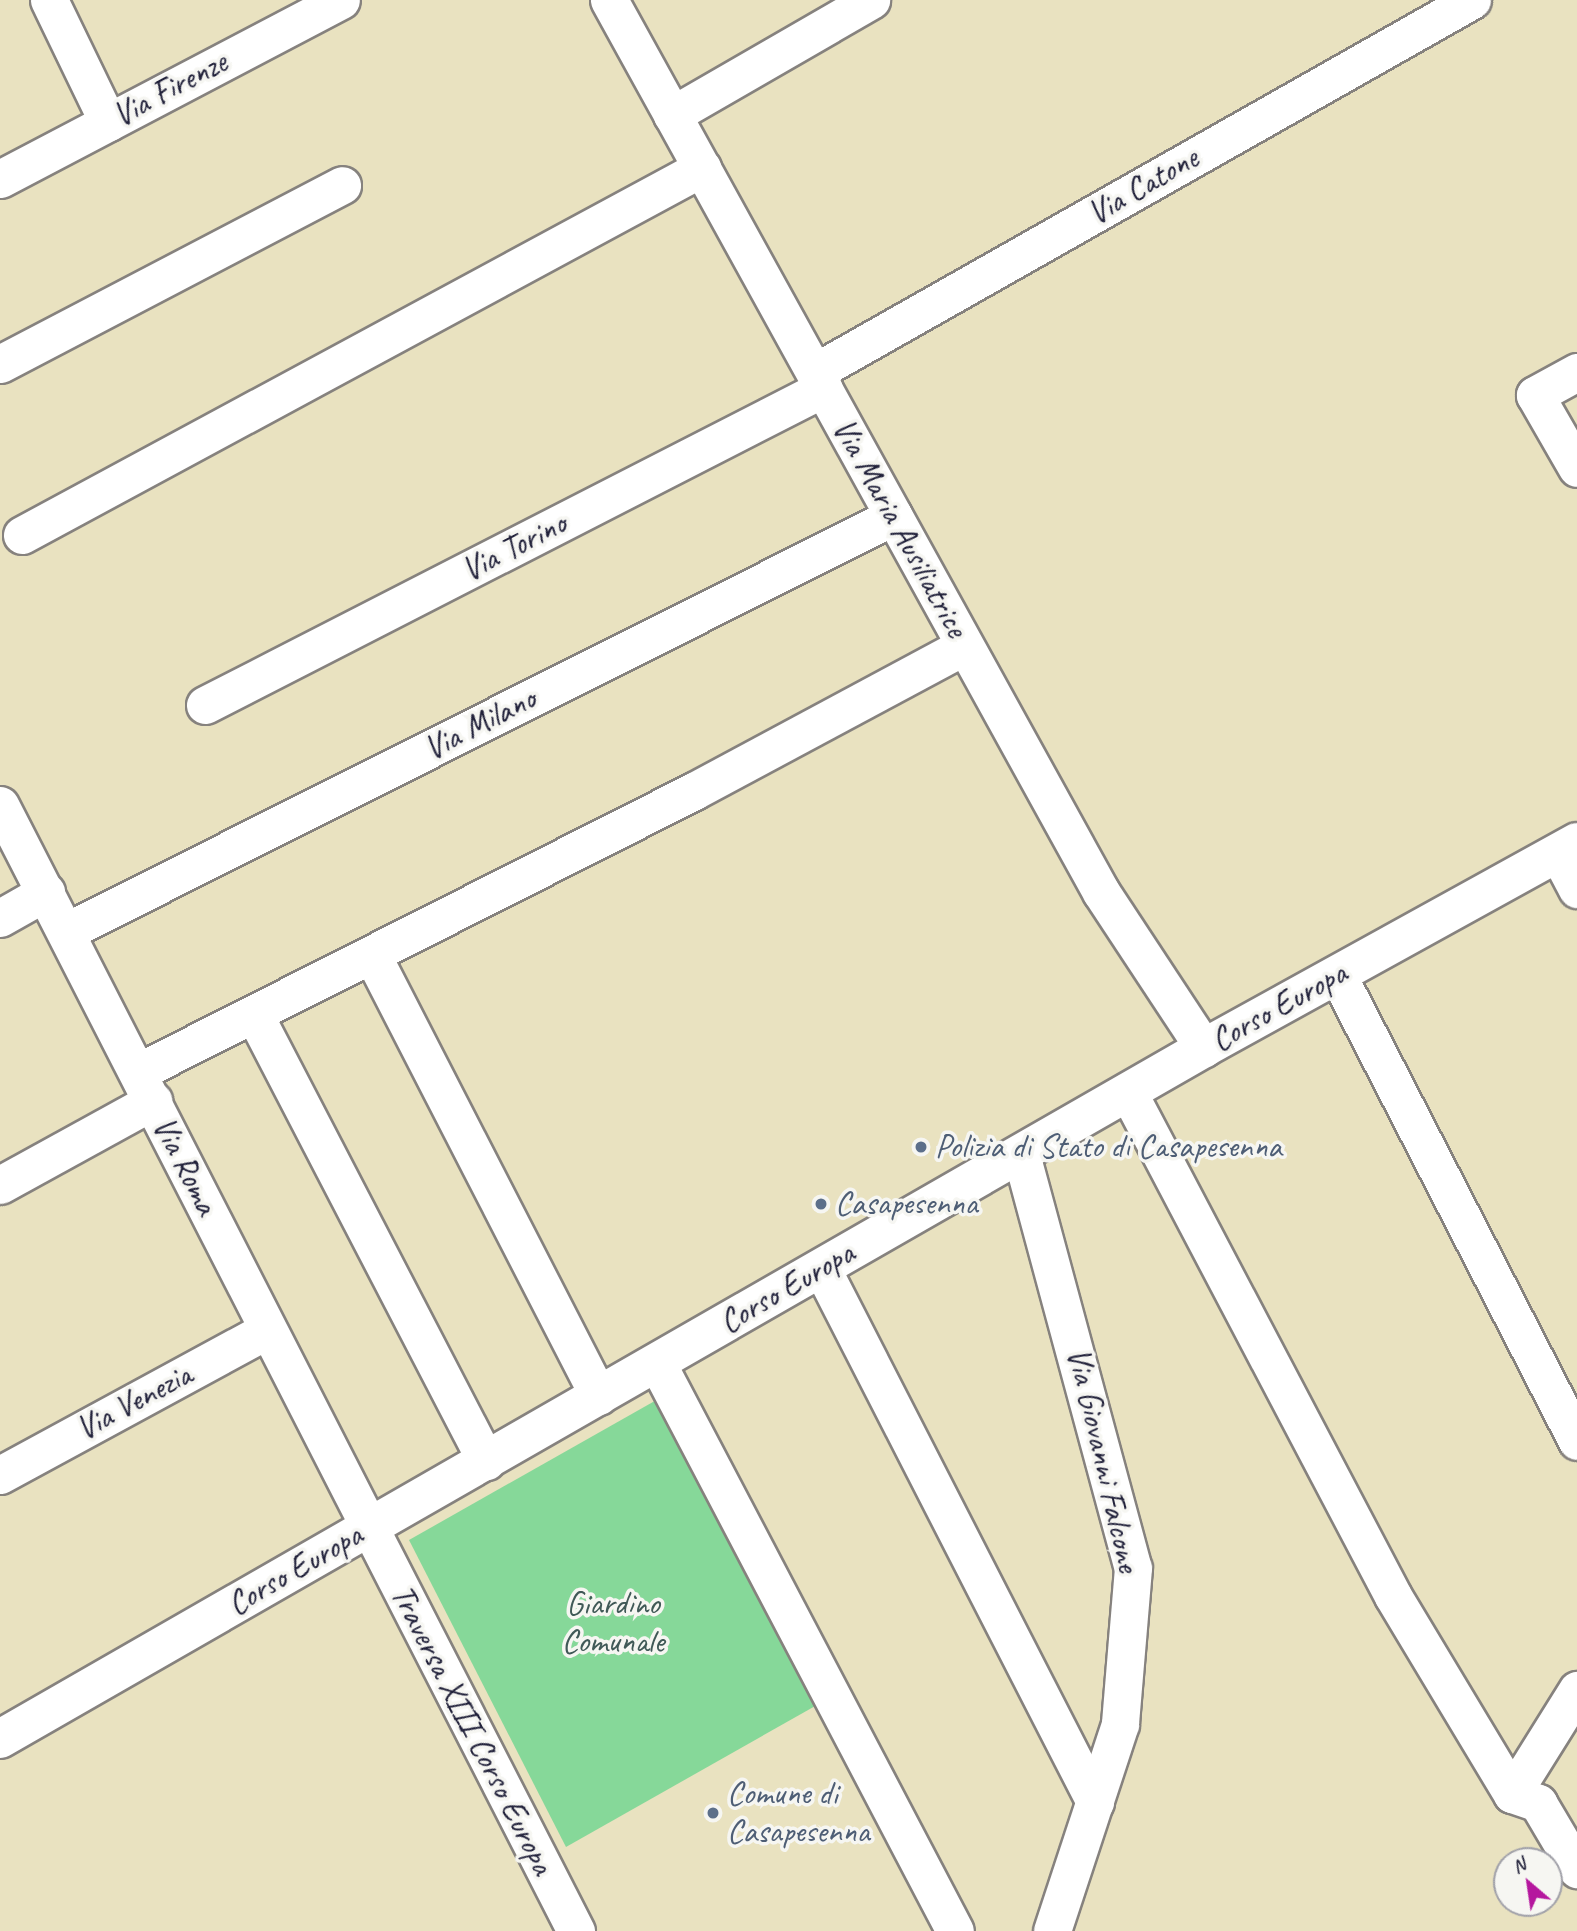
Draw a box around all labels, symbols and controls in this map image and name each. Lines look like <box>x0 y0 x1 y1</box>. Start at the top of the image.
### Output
street label: Via Firenze <box>106 43 234 135</box>
street label: Via Catone <box>1080 138 1206 234</box>
street label: Via Maria Ausiliatrice <box>823 411 977 645</box>
street label: Via Torino <box>455 504 573 590</box>
street label: Via Milano <box>418 679 542 769</box>
street label: Corso Europa <box>1204 954 1354 1060</box>
street label: Via Roma <box>144 1111 226 1221</box>
place label: Polizia di Stato di Casapesenna <box>935 1127 1281 1167</box>
marker: Polizia di Stato di Casapesenna <box>913 1139 929 1155</box>
place label: Casapesenna <box>835 1184 978 1224</box>
marker: Casapesenna <box>813 1196 829 1212</box>
street label: Corso Europa <box>712 1234 862 1342</box>
street label: Via Giovanni Falcone <box>1058 1344 1148 1576</box>
street label: Via Venezia <box>69 1355 199 1449</box>
street label: Corso Europa <box>220 1516 370 1624</box>
street label: Traversa XIII Corso Europa <box>382 1579 562 1881</box>
park label: Giardino Comunale <box>562 1584 664 1662</box>
place label: Comune di Casapesenna <box>727 1774 870 1852</box>
marker: Comune di Casapesenna <box>705 1805 721 1821</box>
north arrow <box>1493 1847 1563 1917</box>
text: N <box>1508 1852 1530 1879</box>

